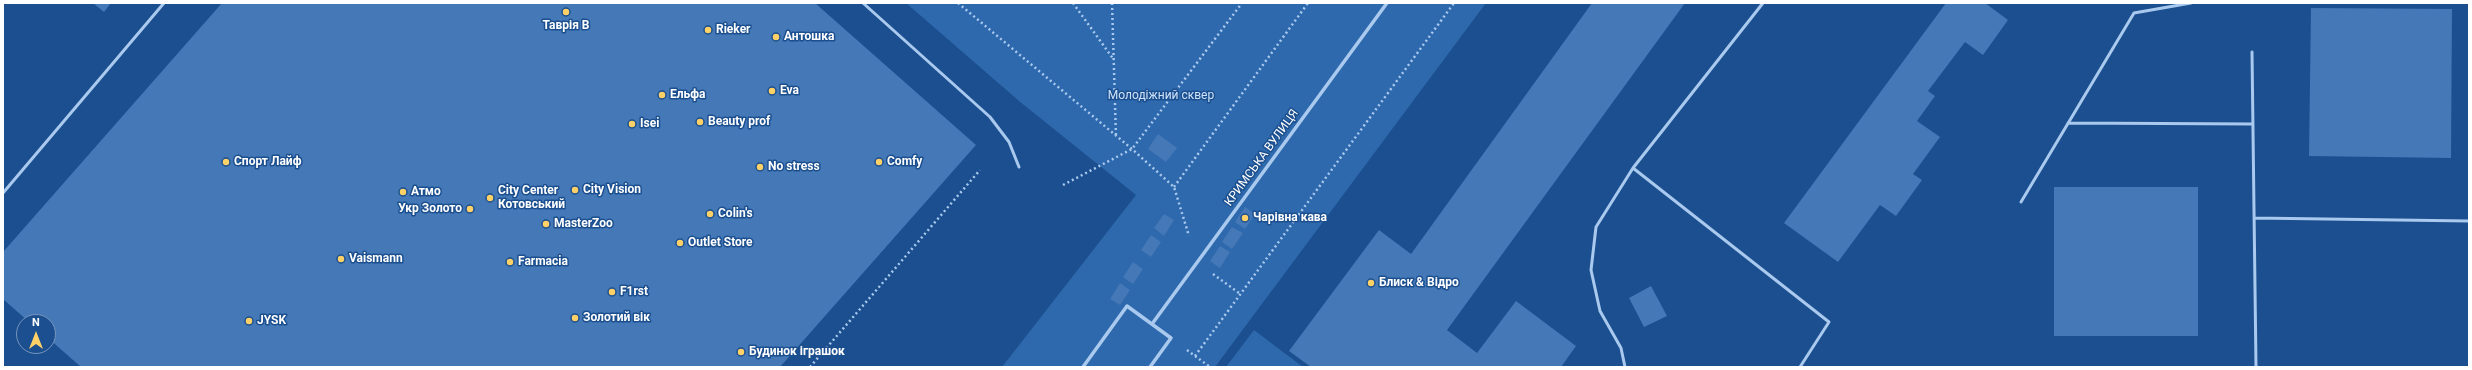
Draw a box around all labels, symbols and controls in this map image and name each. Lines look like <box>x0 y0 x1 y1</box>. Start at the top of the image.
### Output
marker: Таврія В <box>561 7 571 17</box>
place label: Таврія В <box>542 19 590 33</box>
place label: Rieker <box>716 23 751 37</box>
marker: Rieker <box>703 25 713 35</box>
place label: Антошка <box>784 30 834 44</box>
marker: Антошка <box>771 32 781 42</box>
place label: Eva <box>780 84 799 98</box>
marker: Eva <box>767 86 777 96</box>
place label: Ельфа <box>670 88 705 102</box>
park label: Молодіжний сквер <box>1108 89 1214 103</box>
marker: Ельфа <box>657 90 667 100</box>
street label: КРИМСЬКА ВУЛИЦЯ <box>1222 107 1302 209</box>
place label: Beauty prof <box>708 115 770 129</box>
place label: Isei <box>640 117 659 131</box>
marker: Beauty prof <box>695 117 705 127</box>
marker: Isei <box>627 119 637 129</box>
place label: Спорт Лайф <box>234 155 301 169</box>
place label: Comfy <box>887 155 922 169</box>
marker: Спорт Лайф <box>221 157 231 167</box>
marker: Comfy <box>874 157 884 167</box>
place label: No stress <box>768 160 820 174</box>
marker: No stress <box>755 162 765 172</box>
place label: City Vision <box>583 183 641 197</box>
place label: City Center Котовський <box>498 184 565 212</box>
place label: Атмо <box>411 185 441 199</box>
marker: City Vision <box>570 185 580 195</box>
marker: Атмо <box>398 187 408 197</box>
marker: City Center Котовський <box>485 193 495 203</box>
place label: Укр Золото <box>398 202 462 216</box>
marker: Укр Золото <box>465 204 475 214</box>
place label: Colin's <box>718 207 753 221</box>
marker: Colin's <box>705 209 715 219</box>
place label: Чарівна кава <box>1253 211 1327 225</box>
marker: Чарівна кава <box>1240 213 1250 223</box>
place label: MasterZoo <box>554 217 613 231</box>
marker: MasterZoo <box>541 219 551 229</box>
place label: Outlet Store <box>688 236 753 250</box>
marker: Outlet Store <box>675 238 685 248</box>
place label: Vaismann <box>349 252 403 266</box>
marker: Vaismann <box>336 254 346 264</box>
place label: Farmacia <box>518 255 568 269</box>
marker: Farmacia <box>505 257 515 267</box>
place label: Блиск & Відро <box>1379 276 1459 290</box>
marker: Блиск & Відро <box>1366 278 1376 288</box>
place label: F1rst <box>620 285 648 299</box>
marker: F1rst <box>607 287 617 297</box>
place label: Золотий вік <box>583 311 650 325</box>
marker: Золотий вік <box>570 313 580 323</box>
north arrow <box>16 314 56 354</box>
place label: JYSK <box>257 314 286 328</box>
text: N <box>32 316 40 329</box>
marker: JYSK <box>244 316 254 326</box>
place label: Будинок іграшок <box>749 345 845 359</box>
marker: Будинок іграшок <box>736 347 746 357</box>

